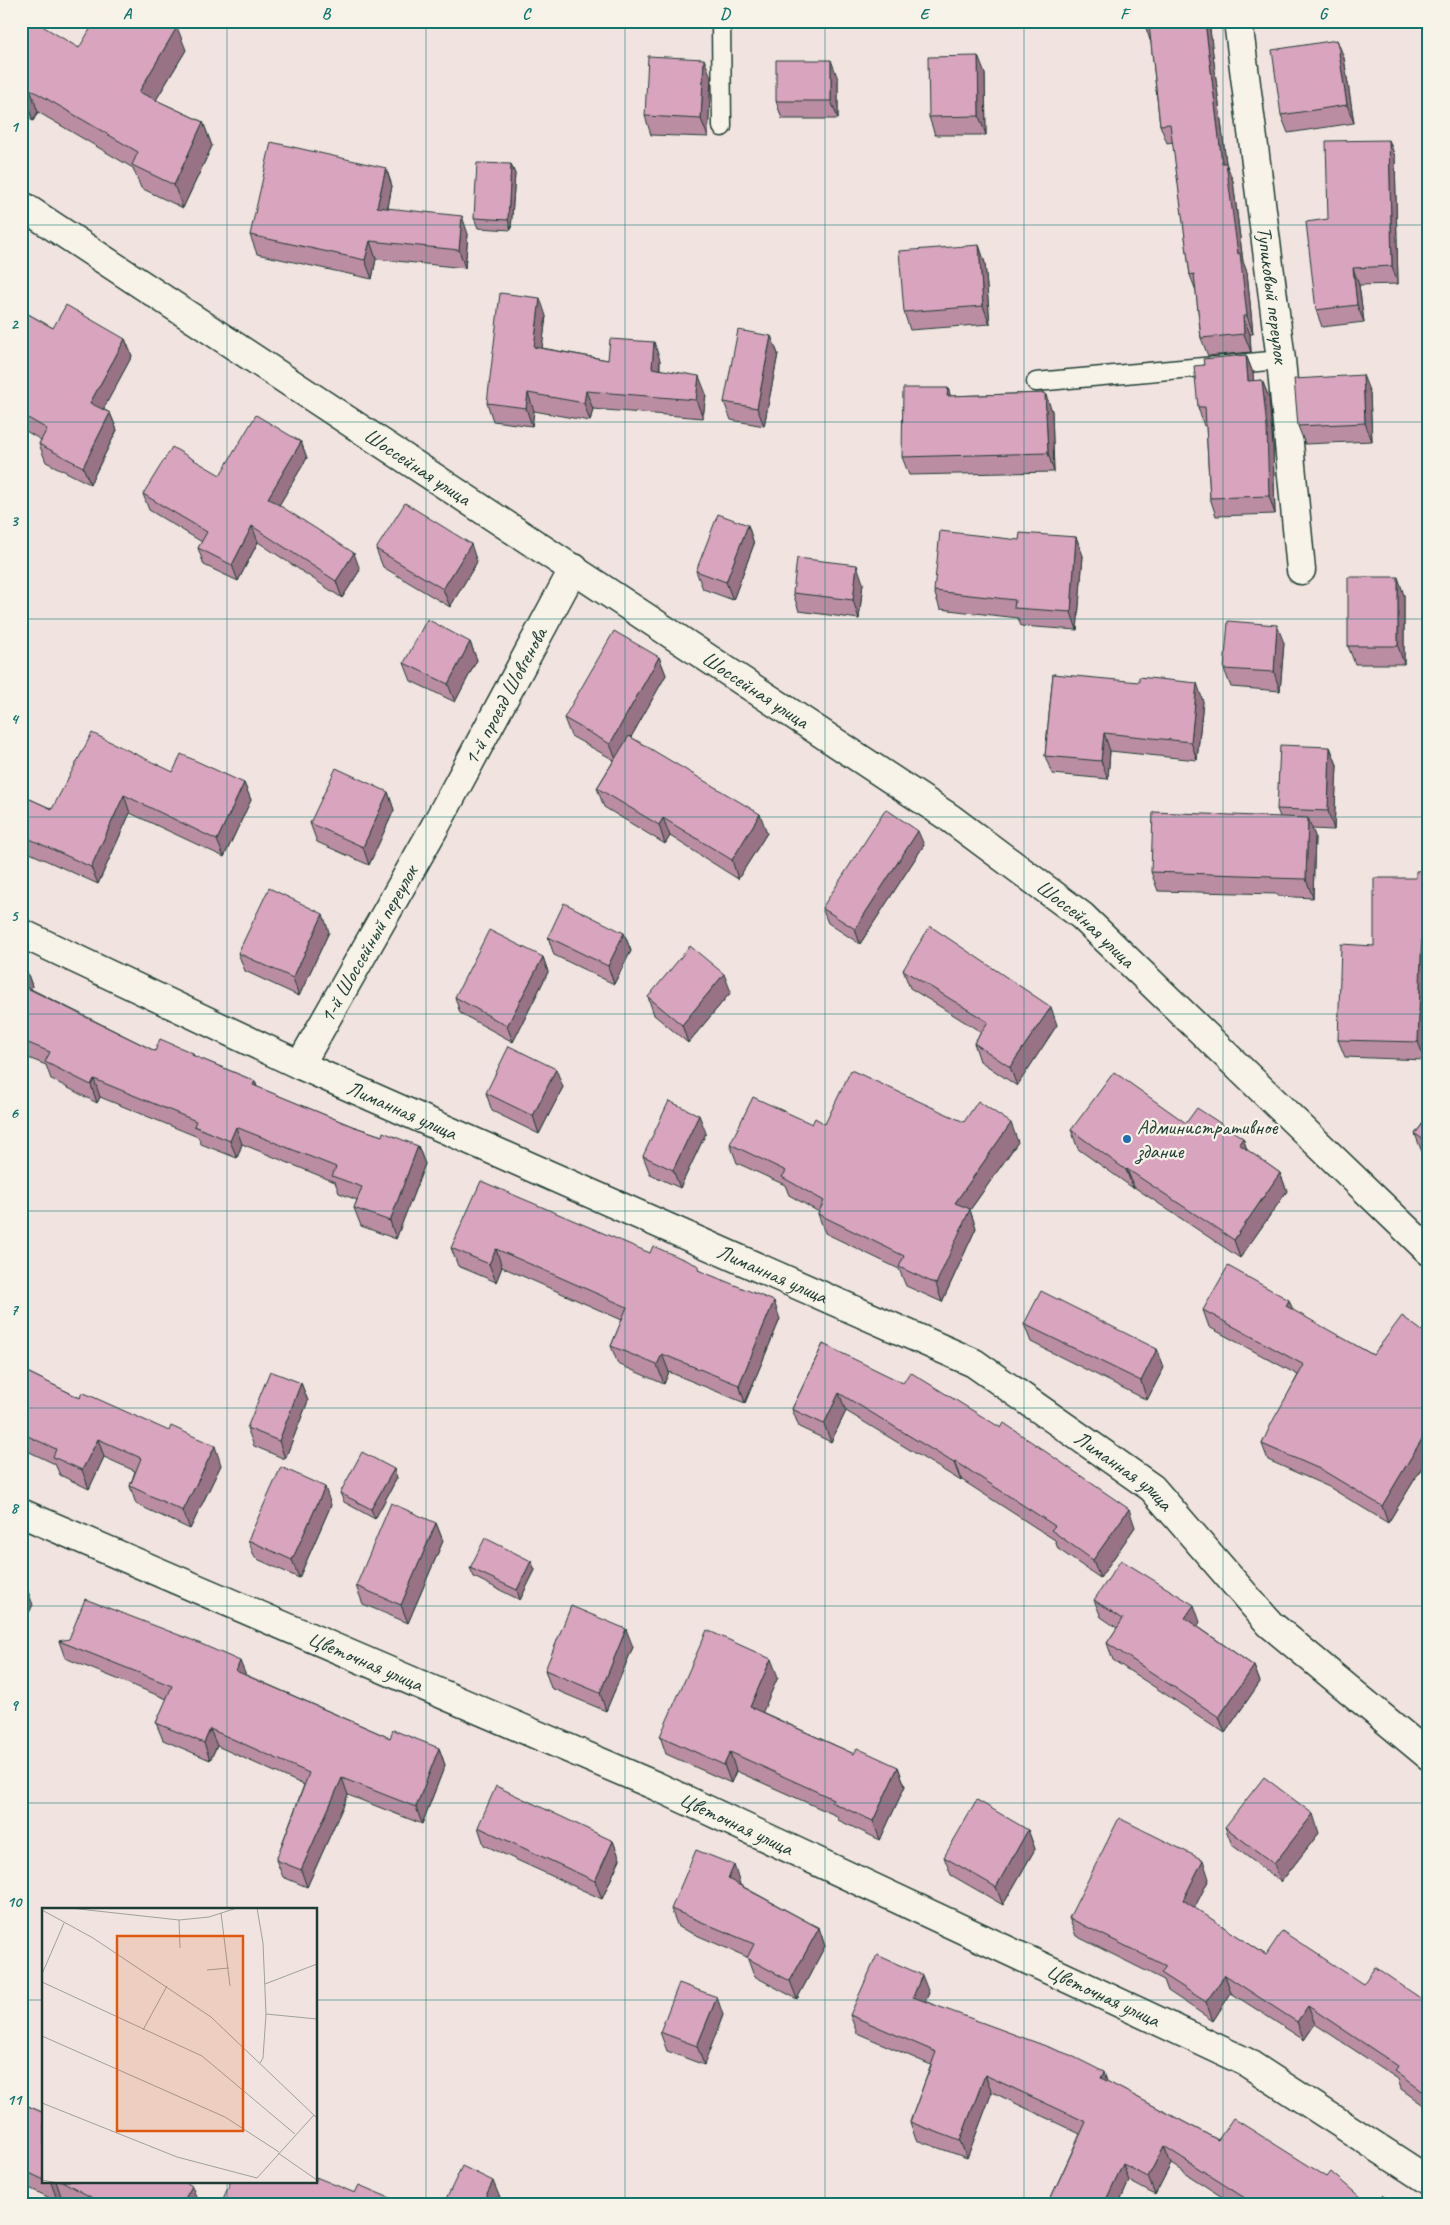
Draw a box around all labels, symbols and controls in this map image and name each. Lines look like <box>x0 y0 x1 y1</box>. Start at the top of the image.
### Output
text: A <box>123 4 133 24</box>
text: B <box>322 4 332 24</box>
text: C <box>522 4 532 24</box>
text: D <box>720 4 731 24</box>
text: E <box>920 4 931 24</box>
text: F <box>1120 4 1131 24</box>
text: G <box>1319 4 1329 24</box>
text: 1 <box>10 117 19 137</box>
street label: Тупиковый переулок <box>1251 225 1295 367</box>
text: 2 <box>10 314 19 334</box>
street label: Шоссейная улица <box>359 422 477 512</box>
text: 3 <box>10 511 19 531</box>
street label: 1-й проезд Шовгенова <box>458 621 554 770</box>
street label: Шоссейная улица <box>697 645 815 735</box>
text: 4 <box>10 709 19 729</box>
street label: 1-й Шоссейный переулок <box>314 859 424 1027</box>
street label: Шоссейная улица <box>1031 874 1142 974</box>
text: 5 <box>11 906 20 926</box>
street label: Лиманная улица <box>343 1074 463 1146</box>
text: 6 <box>10 1103 19 1123</box>
place label: Административное здание <box>1134 1114 1278 1165</box>
marker: Административное здание <box>1121 1133 1133 1145</box>
street label: Лиманная улица <box>713 1238 833 1310</box>
text: 7 <box>10 1300 19 1320</box>
street label: Лиманная улица <box>1069 1425 1180 1517</box>
text: 8 <box>10 1498 19 1518</box>
street label: Цветочная улица <box>304 1625 428 1698</box>
text: 9 <box>10 1695 19 1715</box>
street label: Цветочная улица <box>676 1786 799 1862</box>
text: 10 <box>7 1892 23 1912</box>
inset map <box>42 1908 318 2182</box>
street label: Цветочная улица <box>1042 1958 1166 2034</box>
text: 11 <box>7 2090 23 2110</box>

